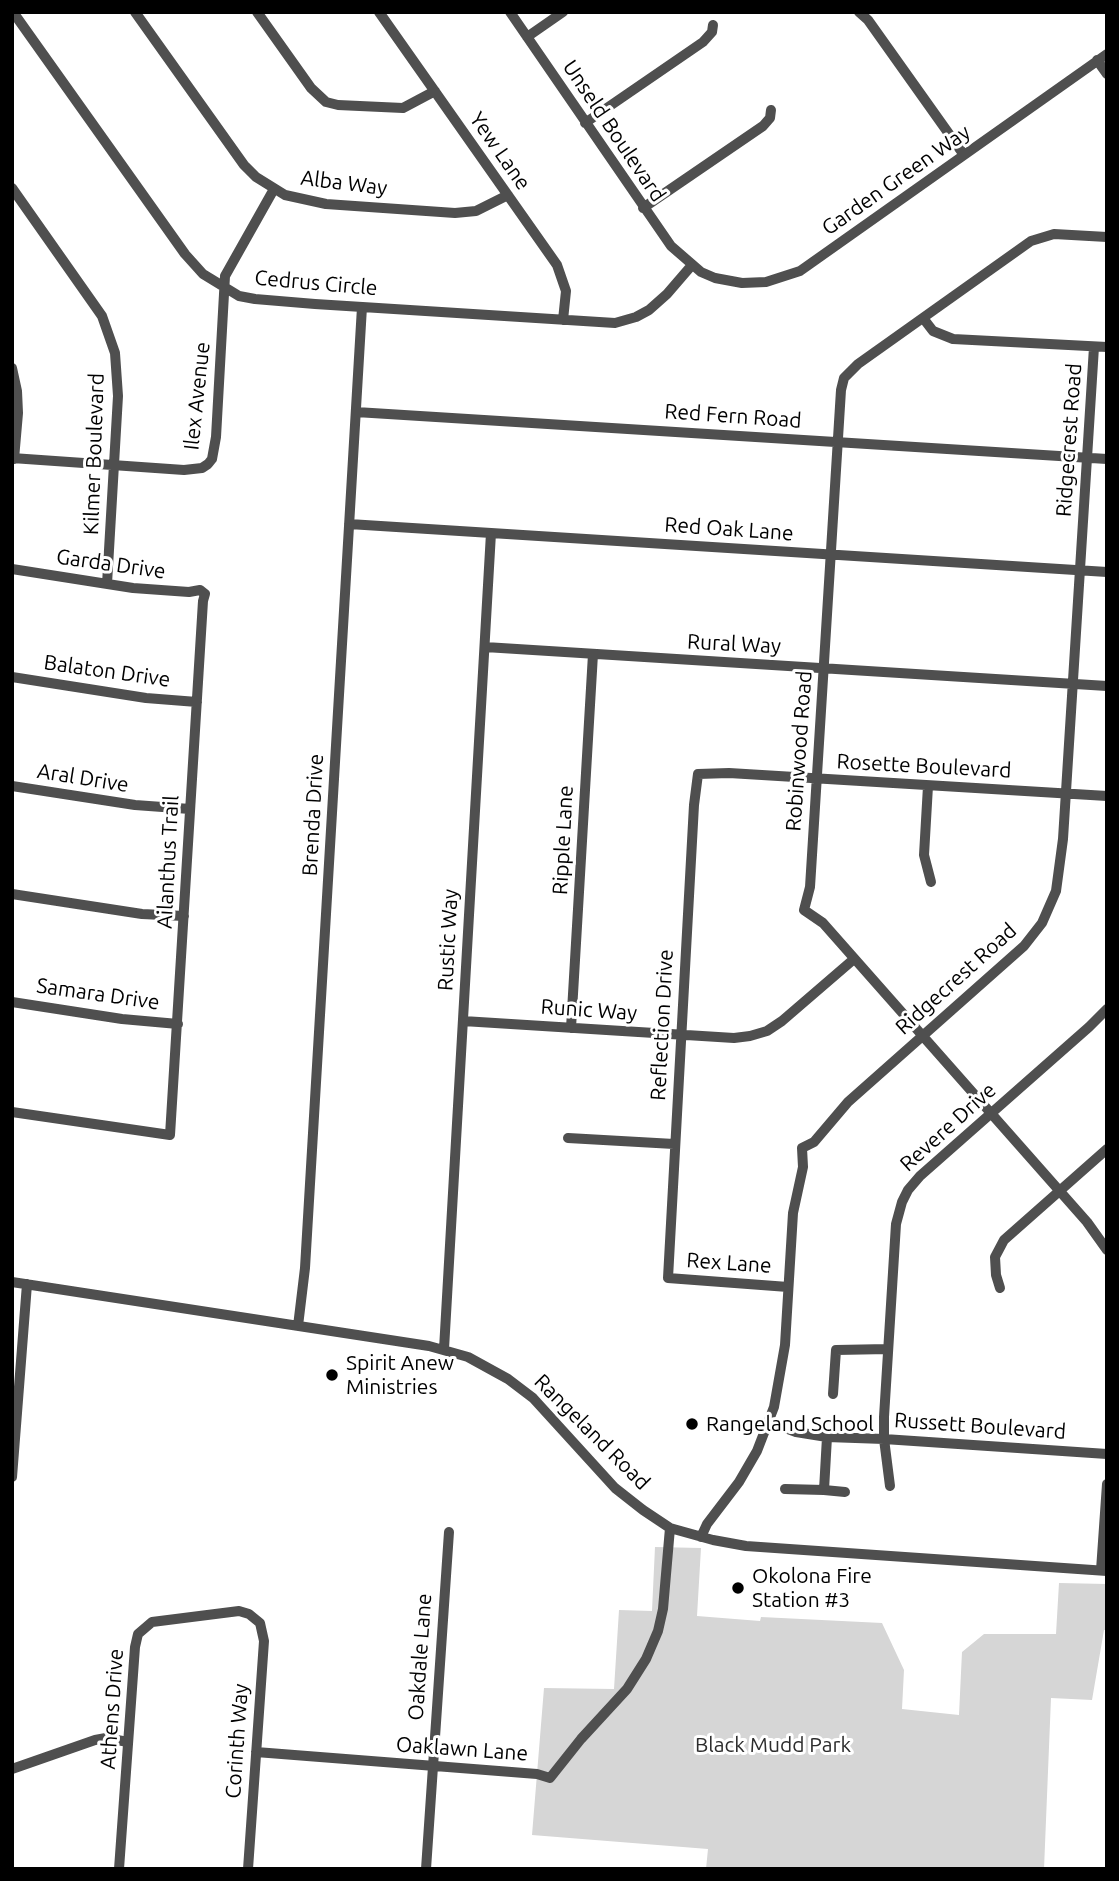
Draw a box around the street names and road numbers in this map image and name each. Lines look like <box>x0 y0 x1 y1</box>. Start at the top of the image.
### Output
street label: Unseld Boulevard <box>557 55 671 207</box>
street label: Yew Lane <box>464 107 536 195</box>
street label: Garden Green Way <box>817 119 975 241</box>
street label: Alba Way <box>299 165 389 201</box>
street label: Cedrus Circle <box>253 265 379 301</box>
street label: Ilex Avenue <box>179 341 215 451</box>
street label: Ridgecrest Road <box>1051 362 1087 518</box>
street label: Kilmer Boulevard <box>79 372 109 536</box>
street label: Red Fern Road <box>664 399 802 433</box>
street label: Red Oak Lane <box>664 512 794 546</box>
street label: Garda Drive <box>55 544 167 584</box>
street label: Rural Way <box>686 629 782 659</box>
street label: Balaton Drive <box>42 650 172 692</box>
street label: Robinwood Road <box>781 670 817 832</box>
street label: Rosette Boulevard <box>836 749 1012 783</box>
street label: Brenda Drive <box>297 753 329 877</box>
street label: Aral Drive <box>35 758 131 798</box>
street label: Ripple Lane <box>548 785 578 895</box>
street label: Ailanthus Trail <box>152 795 184 929</box>
street label: Rustic Way <box>433 888 463 992</box>
street label: Ridgecrest Road <box>890 918 1022 1040</box>
street label: Reflection Drive <box>645 949 679 1101</box>
street label: Samara Drive <box>35 973 161 1015</box>
street label: Runic Way <box>540 994 638 1026</box>
street label: Revere Drive <box>895 1077 1001 1177</box>
street label: Rex Lane <box>686 1247 772 1279</box>
street label: Rangeland Road <box>529 1369 655 1495</box>
street label: Russett Boulevard <box>893 1407 1067 1445</box>
street label: Oakdale Lane <box>403 1593 437 1721</box>
street label: Athens Drive <box>95 1648 129 1770</box>
street label: Corinth Way <box>220 1683 254 1799</box>
street label: Oaklawn Lane <box>395 1732 529 1766</box>

